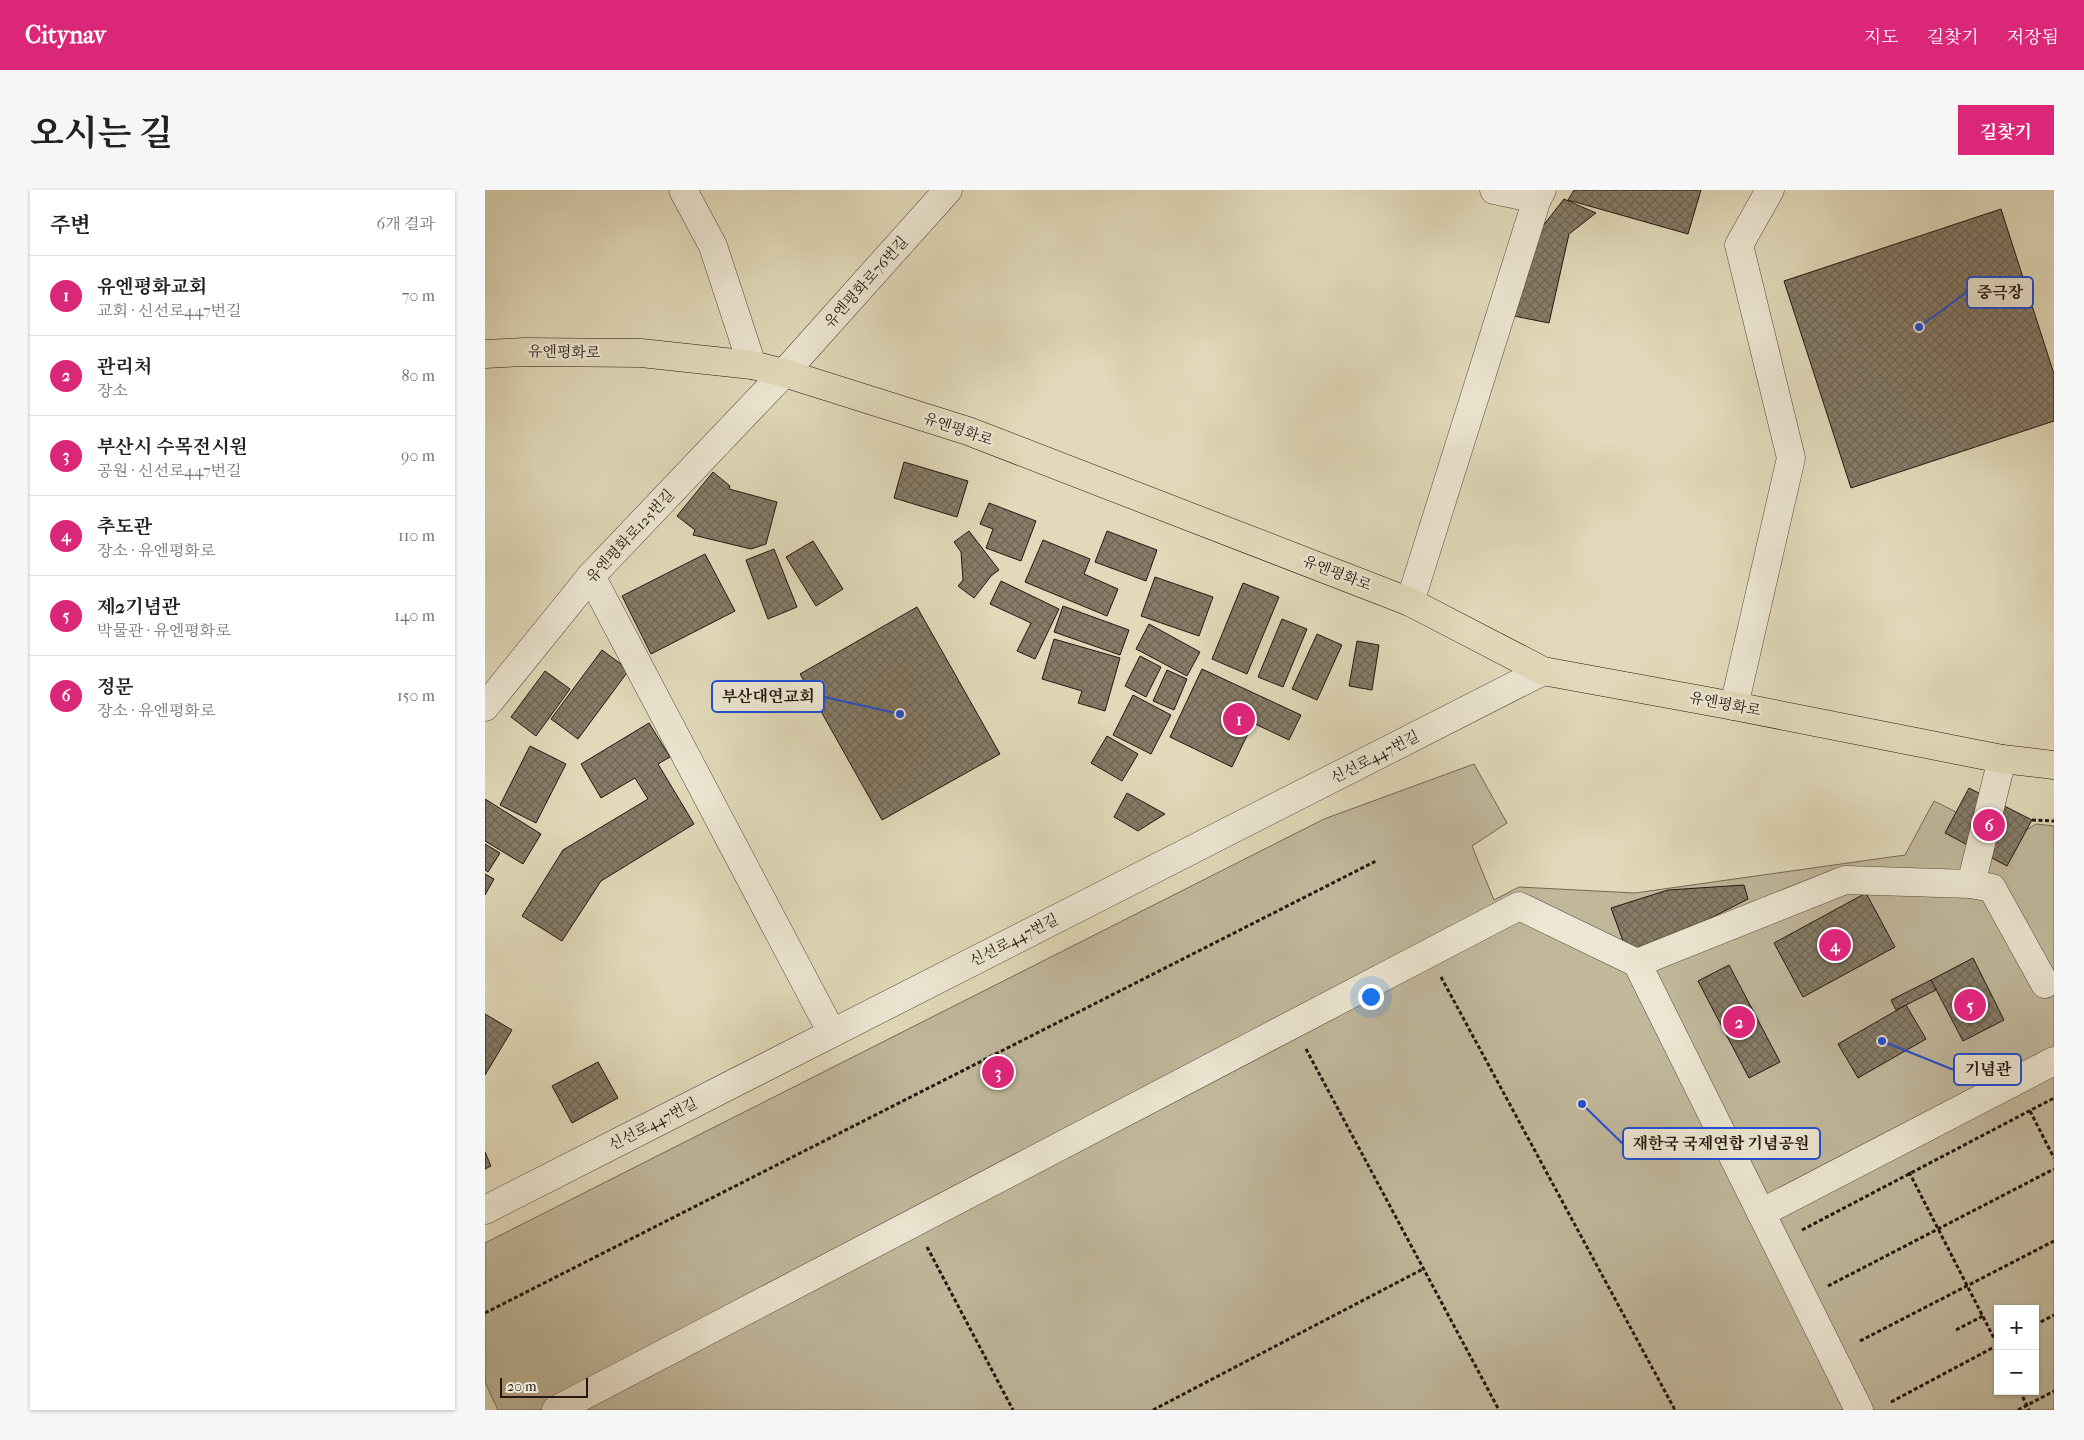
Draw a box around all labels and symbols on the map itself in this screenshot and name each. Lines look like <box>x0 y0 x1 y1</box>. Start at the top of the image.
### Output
street label: 유엔평화로76번길 <box>820 233 912 331</box>
callout: 중극장 <box>1967 277 2033 308</box>
text: 중극장 <box>1977 283 2024 302</box>
street label: 유엔평화로 <box>528 342 601 362</box>
street label: 유엔평화로 <box>921 409 996 449</box>
street label: 유엔평화로125번길 <box>582 486 678 586</box>
street label: 유엔평화로 <box>1300 552 1375 595</box>
callout: 부산대연교회 <box>712 681 824 712</box>
text: 부산대연교회 <box>722 687 814 706</box>
street label: 유엔평화로 <box>1688 688 1763 720</box>
pin: 1 <box>1223 700 1255 738</box>
street label: 신선로447번길 <box>1328 727 1422 787</box>
pin: 6 <box>1973 806 2005 844</box>
street label: 신선로447번길 <box>967 910 1061 970</box>
pin: 4 <box>1819 926 1851 964</box>
your location <box>1358 984 1384 1010</box>
pin: 5 <box>1954 986 1986 1024</box>
pin: 2 <box>1723 1003 1755 1041</box>
pin: 3 <box>982 1053 1014 1091</box>
callout: 기념관 <box>1954 1054 2021 1085</box>
text: 기념관 <box>1965 1060 2012 1079</box>
street label: 신선로447번길 <box>606 1094 700 1154</box>
callout: 재한국 국제연합 기념공원 <box>1623 1128 1820 1159</box>
text: 재한국 국제연합 기념공원 <box>1633 1134 1809 1153</box>
scale bar <box>500 1375 587 1398</box>

